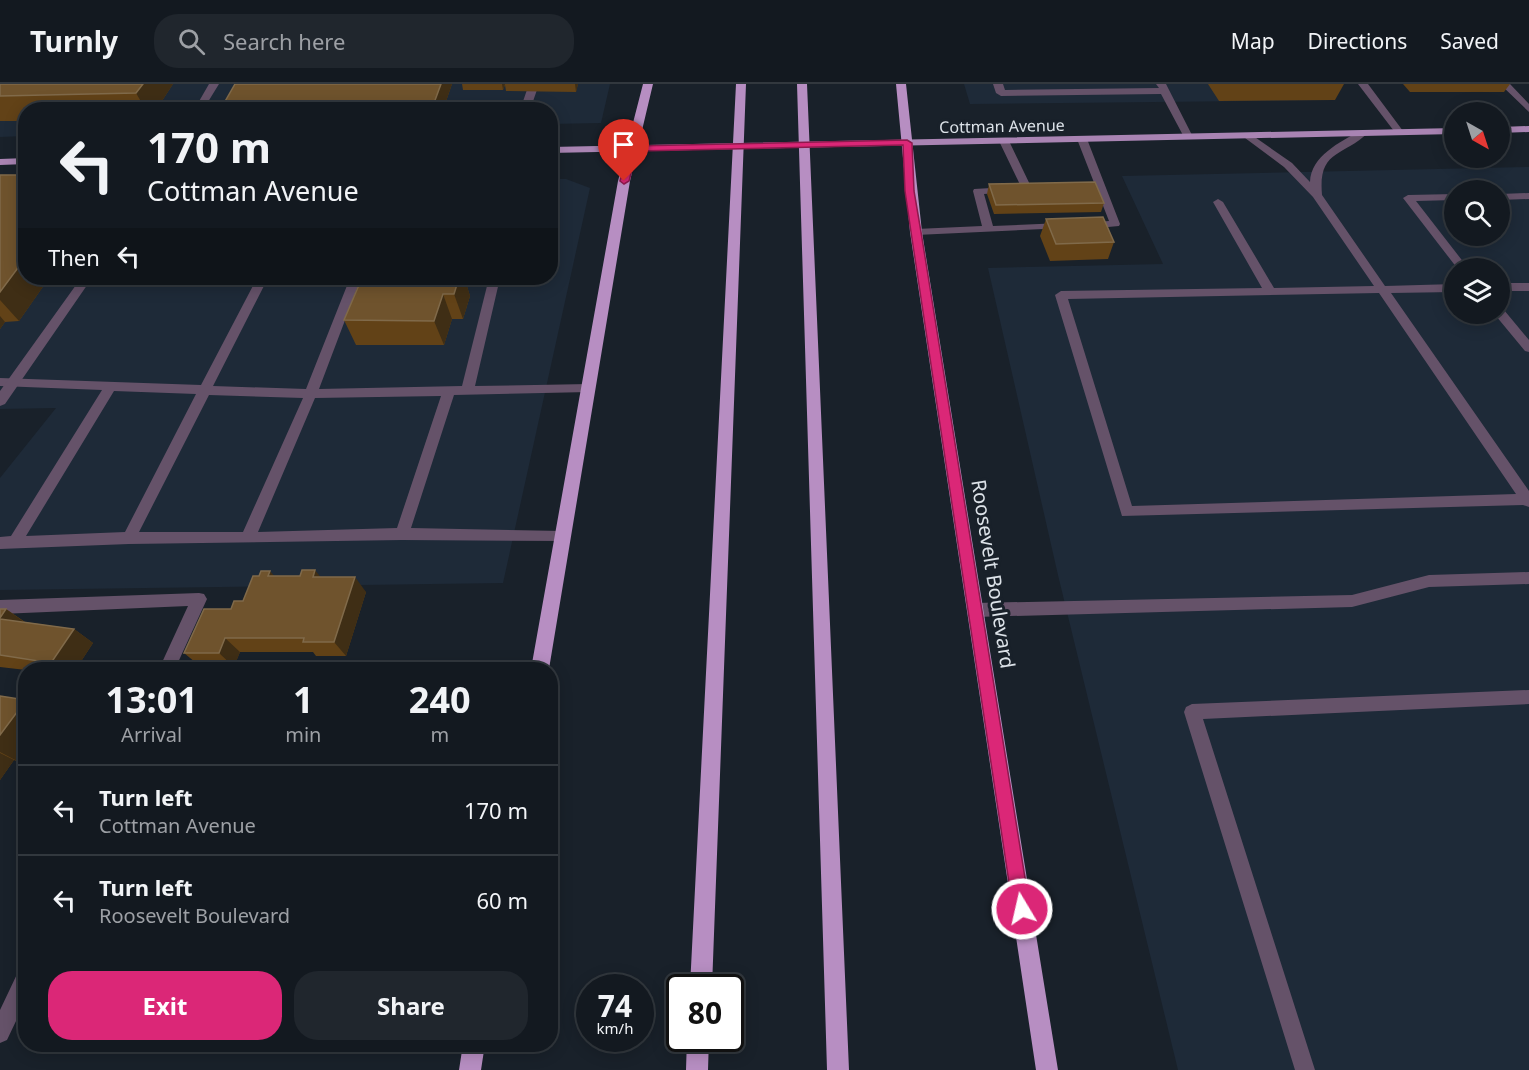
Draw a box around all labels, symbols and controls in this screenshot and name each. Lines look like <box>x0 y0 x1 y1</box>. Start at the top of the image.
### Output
search box <box>154 14 574 68</box>
text: Turnly <box>30 22 118 60</box>
icon: search <box>175 25 208 58</box>
text: Search here <box>223 26 345 56</box>
text: Map <box>1231 27 1275 55</box>
text: Directions <box>1308 27 1407 55</box>
text: Saved <box>1440 27 1499 55</box>
north arrow <box>1444 102 1510 168</box>
map controls <box>1444 102 1510 324</box>
street label: Cottman Avenue <box>939 114 1065 138</box>
text: 170 m <box>147 118 271 175</box>
pin <box>598 119 649 181</box>
icon: left <box>48 126 126 204</box>
icon: arrive <box>607 128 640 161</box>
text: Cottman Avenue <box>147 172 359 209</box>
button: search <box>1444 180 1510 246</box>
icon: left <box>112 240 145 273</box>
text: Then <box>48 242 100 272</box>
button: layers <box>1444 258 1510 324</box>
street label: Roosevelt Boulevard <box>965 477 1022 670</box>
text: 13:01 <box>105 675 198 724</box>
text: 1 <box>293 675 314 724</box>
text: 240 <box>409 675 471 724</box>
text: Arrival <box>121 721 182 748</box>
text: min <box>285 721 321 748</box>
text: m <box>430 721 449 748</box>
text: Turn left <box>99 782 193 812</box>
icon: left <box>48 794 81 827</box>
text: 170 m <box>464 795 528 825</box>
text: Cottman Avenue <box>99 812 256 839</box>
text: Turn left <box>99 872 193 902</box>
position arrow <box>990 877 1054 941</box>
icon: left <box>48 884 81 917</box>
text: 60 m <box>477 885 528 915</box>
text: Roosevelt Boulevard <box>99 902 290 929</box>
button: Exit <box>48 971 282 1040</box>
button: Share <box>294 971 528 1040</box>
speed limit sign: 80 <box>666 974 744 1052</box>
text: 74 <box>598 985 632 1026</box>
text: km/h <box>597 1018 633 1038</box>

